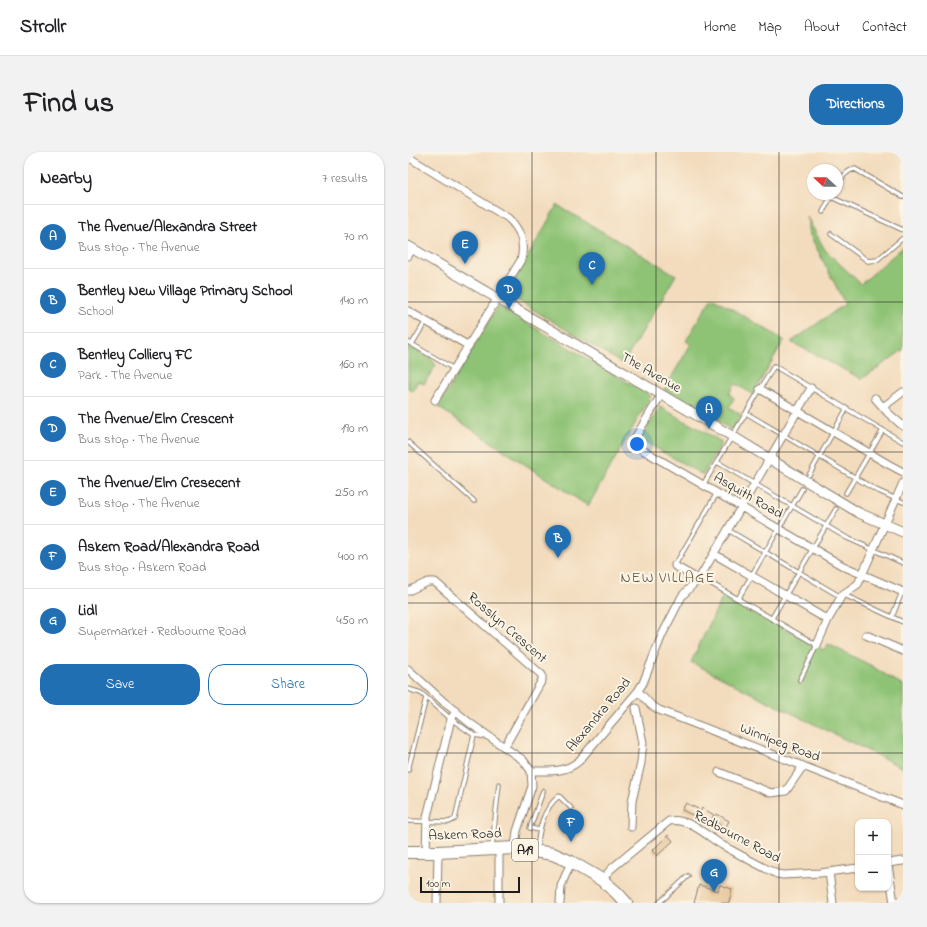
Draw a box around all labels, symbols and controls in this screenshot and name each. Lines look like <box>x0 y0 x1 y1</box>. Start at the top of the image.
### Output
text: Strollr <box>20 14 66 41</box>
text: Home <box>704 17 736 38</box>
text: Map <box>758 17 782 38</box>
text: About <box>804 17 840 38</box>
text: Contact <box>862 17 907 38</box>
text: Find us <box>24 84 114 125</box>
button: Directions <box>809 84 903 125</box>
north arrow <box>807 164 843 200</box>
text: Nearby <box>40 166 92 191</box>
text: 7 results <box>322 169 368 188</box>
text: The Avenue/Alexandra Street <box>78 216 257 238</box>
text: A <box>49 227 57 246</box>
text: 70 m <box>344 227 368 246</box>
pin: E <box>452 231 478 264</box>
text: Bus stop · The Avenue <box>78 238 200 257</box>
pin: C <box>579 252 605 285</box>
pin: D <box>496 276 522 309</box>
text: Bentley New Village Primary School <box>78 280 293 302</box>
text: B <box>49 291 57 310</box>
text: 140 m <box>340 291 368 310</box>
text: School <box>78 302 114 321</box>
text: Bentley Colliery FC <box>78 344 192 366</box>
street label: The Avenue <box>617 347 686 399</box>
text: C <box>49 355 57 374</box>
text: 160 m <box>339 355 368 374</box>
text: Park · The Avenue <box>78 366 172 385</box>
pin: A <box>696 396 722 429</box>
text: The Avenue/Elm Crescent <box>78 408 234 430</box>
text: D <box>48 419 58 438</box>
text: 190 m <box>341 419 368 438</box>
text: Bus stop · The Avenue <box>78 430 200 449</box>
your location <box>627 434 647 454</box>
street label: Asquith Road <box>709 468 787 524</box>
text: The Avenue/Elm Cresecent <box>78 472 240 494</box>
text: E <box>49 483 57 502</box>
text: 250 m <box>335 483 368 502</box>
text: Bus stop · The Avenue <box>78 494 200 513</box>
pin: B <box>545 525 571 558</box>
text: Askern Road/Alexandra Road <box>78 536 260 558</box>
text: F <box>49 547 57 566</box>
text: 400 m <box>338 547 368 566</box>
text: Bus stop · Askern Road <box>78 558 206 577</box>
district label: NEW VILLAGE <box>620 567 716 589</box>
street label: Rosslyn Crescent <box>462 587 552 669</box>
text: Lidl <box>78 600 97 622</box>
text: G <box>49 611 57 630</box>
text: 450 m <box>336 611 368 630</box>
text: Supermarket · Redbourne Road <box>78 622 246 641</box>
button: Save <box>40 664 200 705</box>
button: Share <box>208 664 368 705</box>
street label: Alexandra Road <box>561 673 637 757</box>
street label: Winnipeg Road <box>736 718 823 769</box>
street label: Redbourne Road <box>690 805 784 869</box>
pin: F <box>558 809 584 842</box>
map controls <box>855 819 891 891</box>
button: + <box>855 819 891 855</box>
street label: Askern Road <box>428 823 502 847</box>
road number: A19 <box>512 839 538 861</box>
button: − <box>855 855 891 891</box>
pin: G <box>701 859 727 892</box>
scale bar <box>420 875 520 894</box>
text: 100 m <box>426 876 450 892</box>

